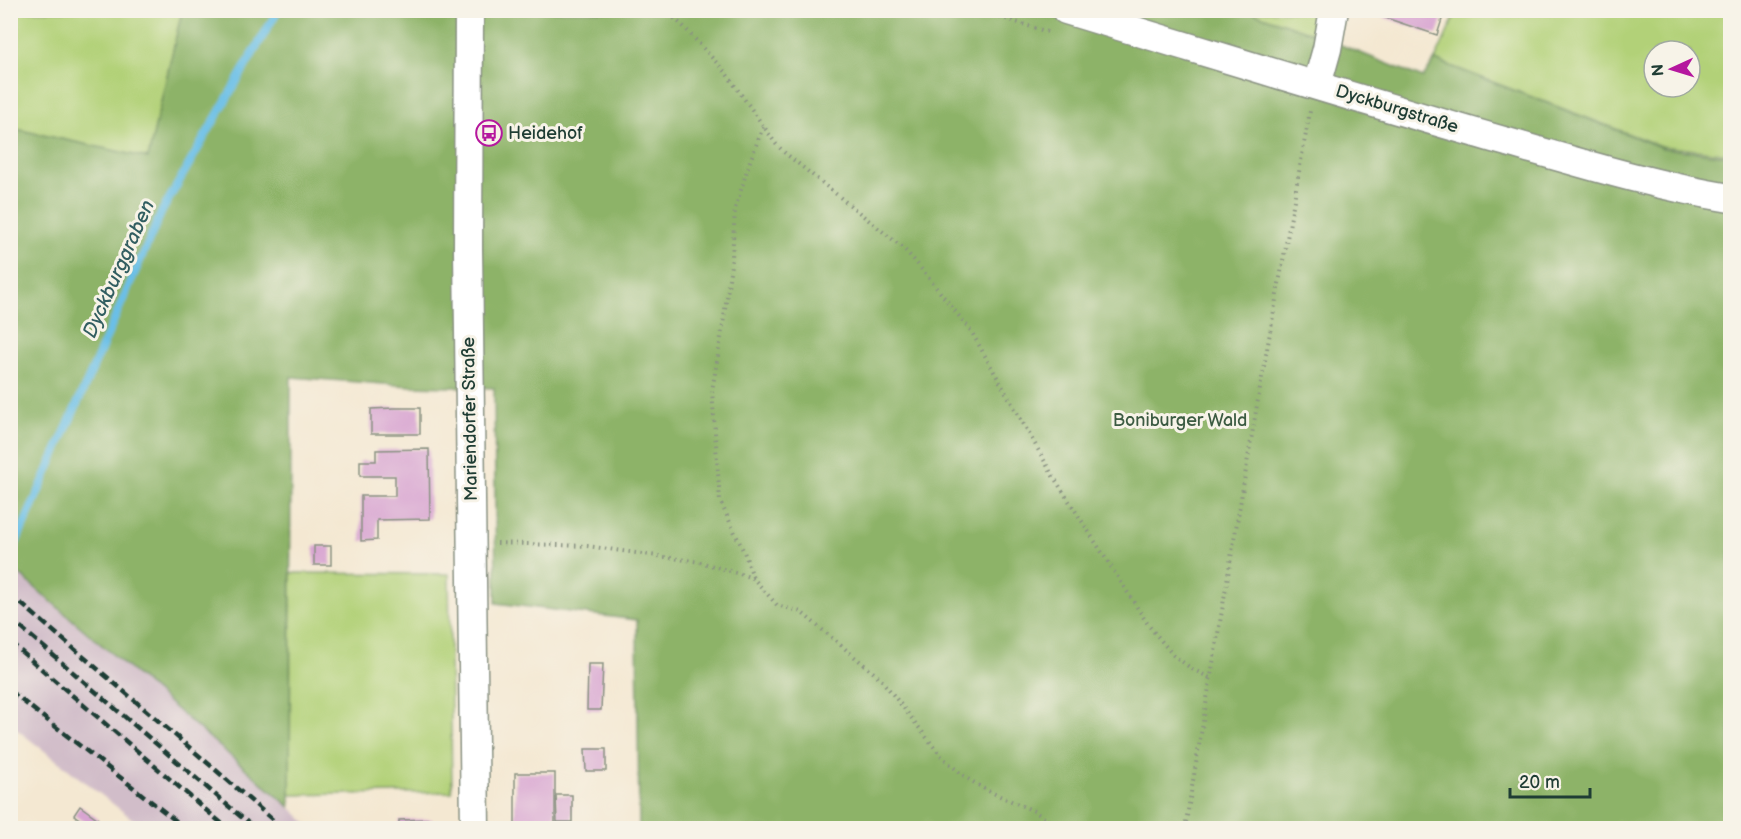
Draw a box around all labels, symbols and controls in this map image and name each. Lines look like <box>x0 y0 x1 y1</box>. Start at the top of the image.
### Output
north arrow <box>1642 39 1702 99</box>
text: N <box>1649 63 1668 77</box>
street label: Dyckburgstraße <box>1333 80 1461 138</box>
bus stop icon: Heidehof <box>474 118 504 148</box>
place label: Heidehof <box>508 123 583 144</box>
water label: Dyckburggraben <box>78 196 160 342</box>
street label: Mariendorfer Straße <box>458 336 482 501</box>
park label: Boniburger Wald <box>1113 410 1247 431</box>
scale bar <box>1510 761 1590 799</box>
text: 20 m <box>1519 772 1560 793</box>

